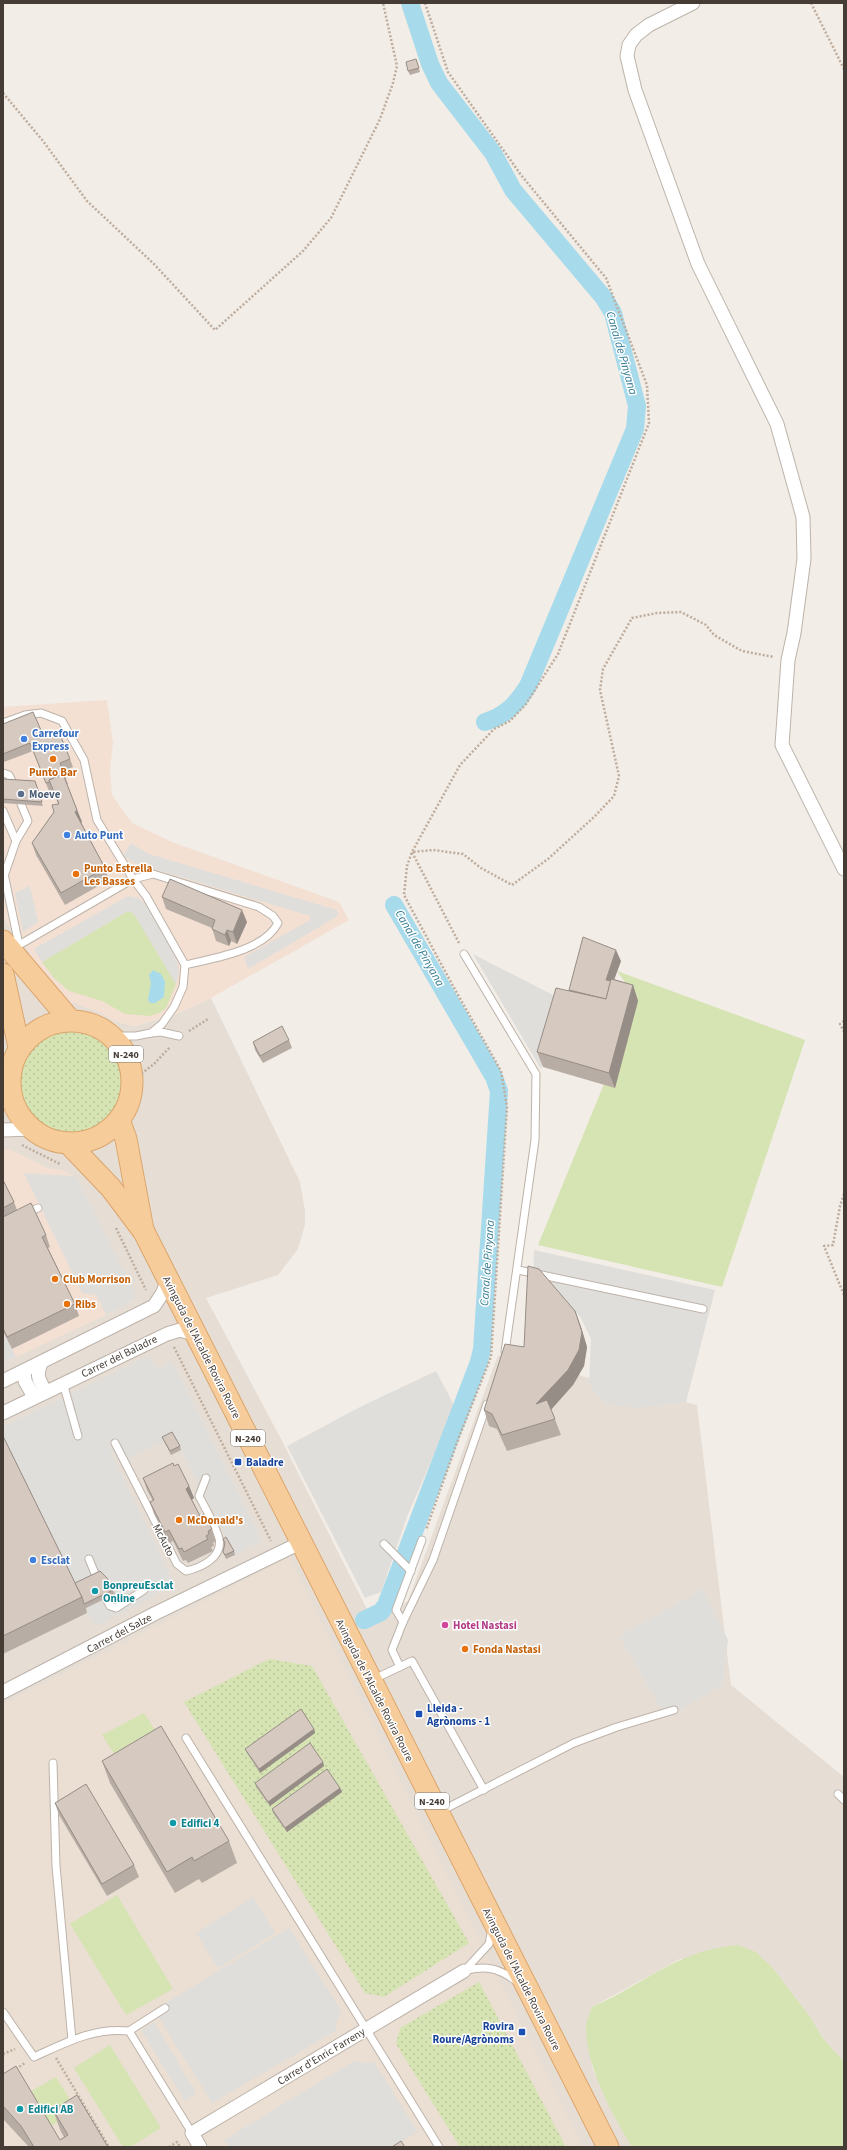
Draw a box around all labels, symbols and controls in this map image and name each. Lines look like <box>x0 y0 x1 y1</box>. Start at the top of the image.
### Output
water label: Canal de Pinyana <box>602 309 642 397</box>
place label: Carrefour Express <box>32 726 79 754</box>
marker: Carrefour Express <box>19 734 29 744</box>
marker: Punto Bar <box>48 754 58 764</box>
place label: Punto Bar <box>29 765 78 780</box>
place label: Moeve <box>29 787 61 802</box>
marker: Moeve <box>16 789 26 799</box>
place label: Auto Punt <box>74 828 124 843</box>
marker: Auto Punt <box>62 830 72 840</box>
place label: Punto Estrella Les Basses <box>84 861 153 889</box>
marker: Punto Estrella Les Basses <box>71 869 81 879</box>
water label: Canal de Pinyana <box>391 907 449 990</box>
road number: N-240 <box>109 1046 143 1062</box>
water label: Canal de Pinyana <box>476 1219 499 1306</box>
place label: Club Morrison <box>63 1272 131 1287</box>
street label: Avinguda de l'Alcalde Rovira Roure <box>159 1273 244 1422</box>
marker: Club Morrison <box>50 1274 60 1284</box>
place label: Ribs <box>75 1297 96 1312</box>
marker: Ribs <box>62 1299 72 1309</box>
street label: Carrer del Baladre <box>79 1331 160 1381</box>
road number: N-240 <box>231 1430 265 1446</box>
place label: Baladre <box>246 1455 284 1470</box>
marker: Baladre <box>233 1457 243 1467</box>
place label: McDonald's <box>187 1513 243 1528</box>
marker: McDonald's <box>174 1515 184 1525</box>
street label: McAuto <box>149 1521 178 1559</box>
place label: Esclat <box>41 1553 71 1568</box>
marker: Esclat <box>28 1555 38 1565</box>
place label: BonpreuEsclat Online <box>103 1578 174 1606</box>
marker: BonpreuEsclat Online <box>90 1586 100 1596</box>
street label: Carrer del Salze <box>84 1610 155 1657</box>
street label: Avinguda de l'Alcalde Rovira Roure <box>332 1616 417 1765</box>
place label: Hotel Nastasi <box>453 1618 517 1633</box>
marker: Hotel Nastasi <box>440 1620 450 1630</box>
place label: Fonda Nastasi <box>473 1642 541 1657</box>
marker: Fonda Nastasi <box>460 1644 470 1654</box>
place label: Lleida - Agrònoms - 1 <box>426 1701 490 1729</box>
marker: Lleida - Agrònoms - 1 <box>414 1709 424 1719</box>
road number: N-240 <box>415 1793 449 1809</box>
place label: Edifici 4 <box>181 1816 219 1831</box>
marker: Edifici 4 <box>168 1818 178 1828</box>
street label: Avinguda de l'Alcalde Rovira Roure <box>479 1905 564 2054</box>
place label: Rovira Roure/Agrònoms <box>433 2019 514 2047</box>
street label: Carrer d'Enric Farreny <box>275 2024 368 2089</box>
marker: Rovira Roure/Agrònoms <box>517 2027 527 2037</box>
place label: Edifici AB <box>28 2102 74 2117</box>
marker: Edifici AB <box>15 2104 25 2114</box>

